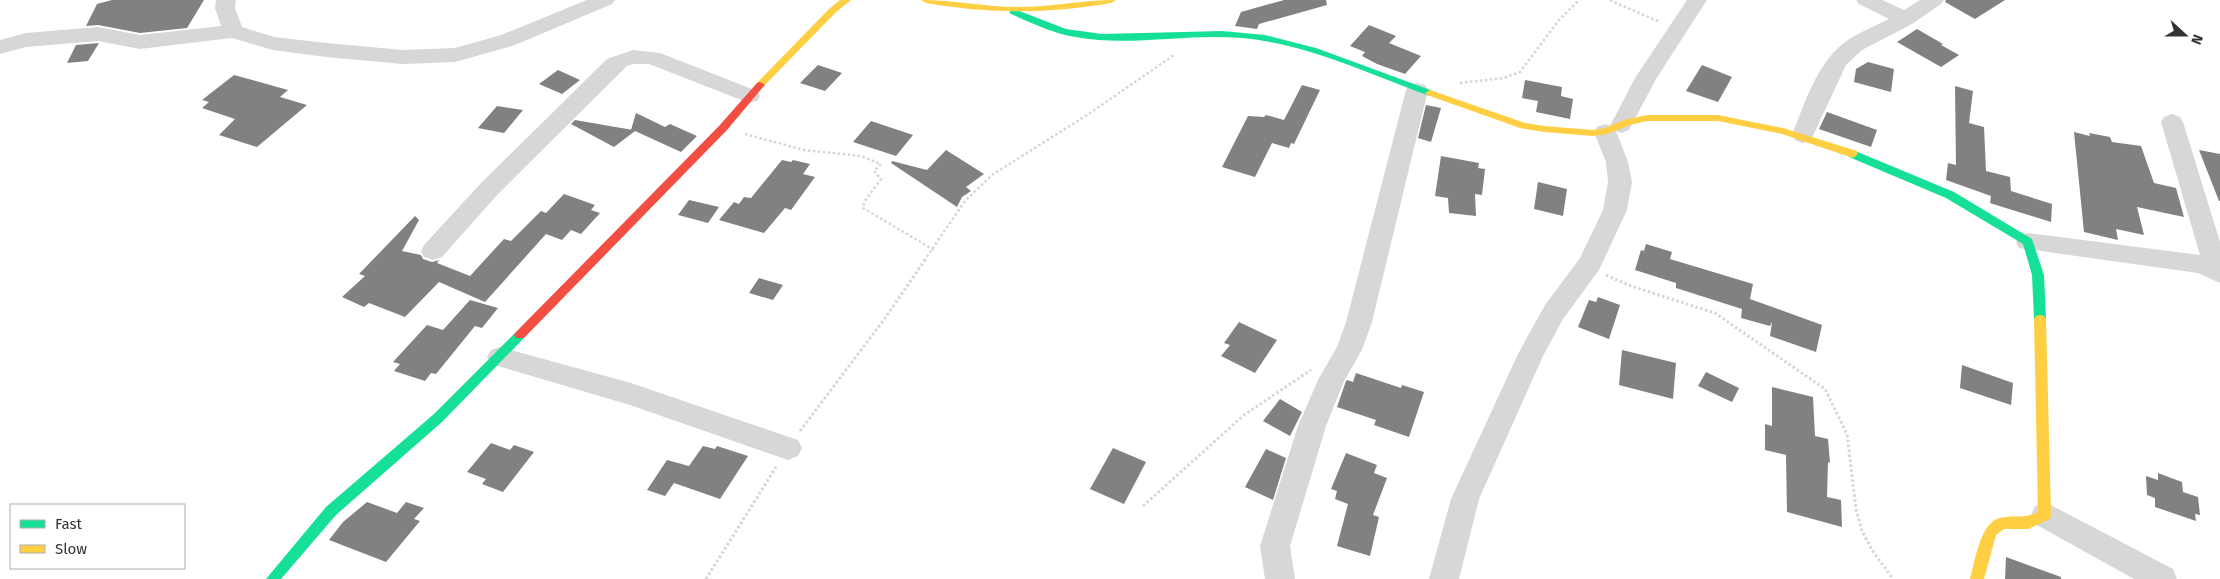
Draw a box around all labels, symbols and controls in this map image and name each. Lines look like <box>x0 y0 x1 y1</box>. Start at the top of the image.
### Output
north arrow <box>2160 10 2210 60</box>
text: N <box>2187 32 2206 47</box>
legend <box>10 504 185 569</box>
text: Fast <box>55 515 82 533</box>
text: Slow <box>55 540 87 558</box>

